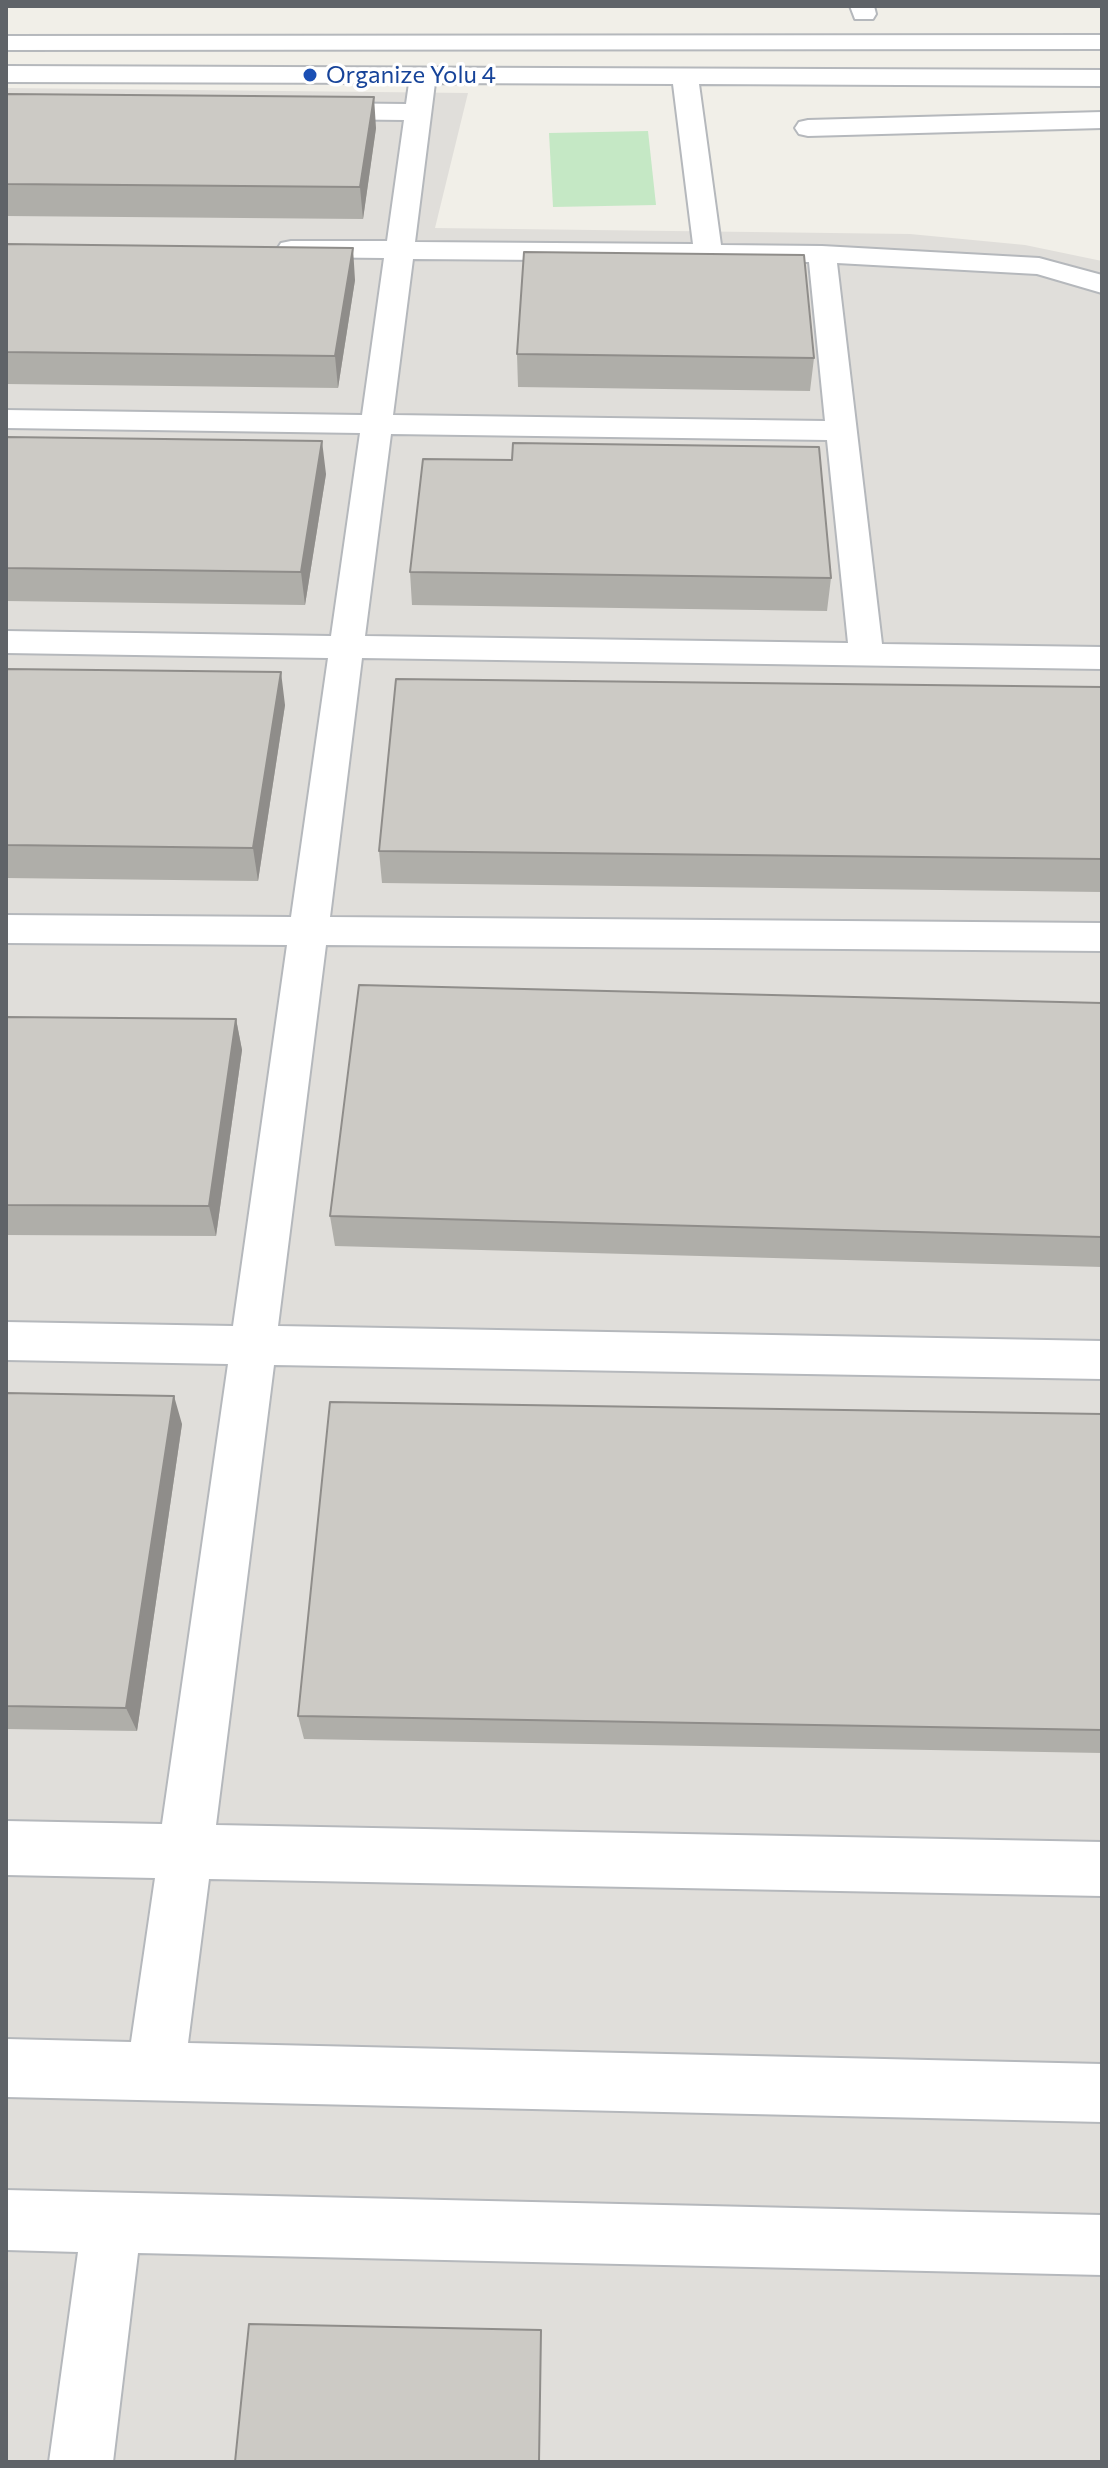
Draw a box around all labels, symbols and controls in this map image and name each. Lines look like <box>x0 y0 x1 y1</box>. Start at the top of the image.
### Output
place label: Organize Yolu 4 <box>326 61 496 89</box>
marker: Organize Yolu 4 <box>301 66 319 84</box>

